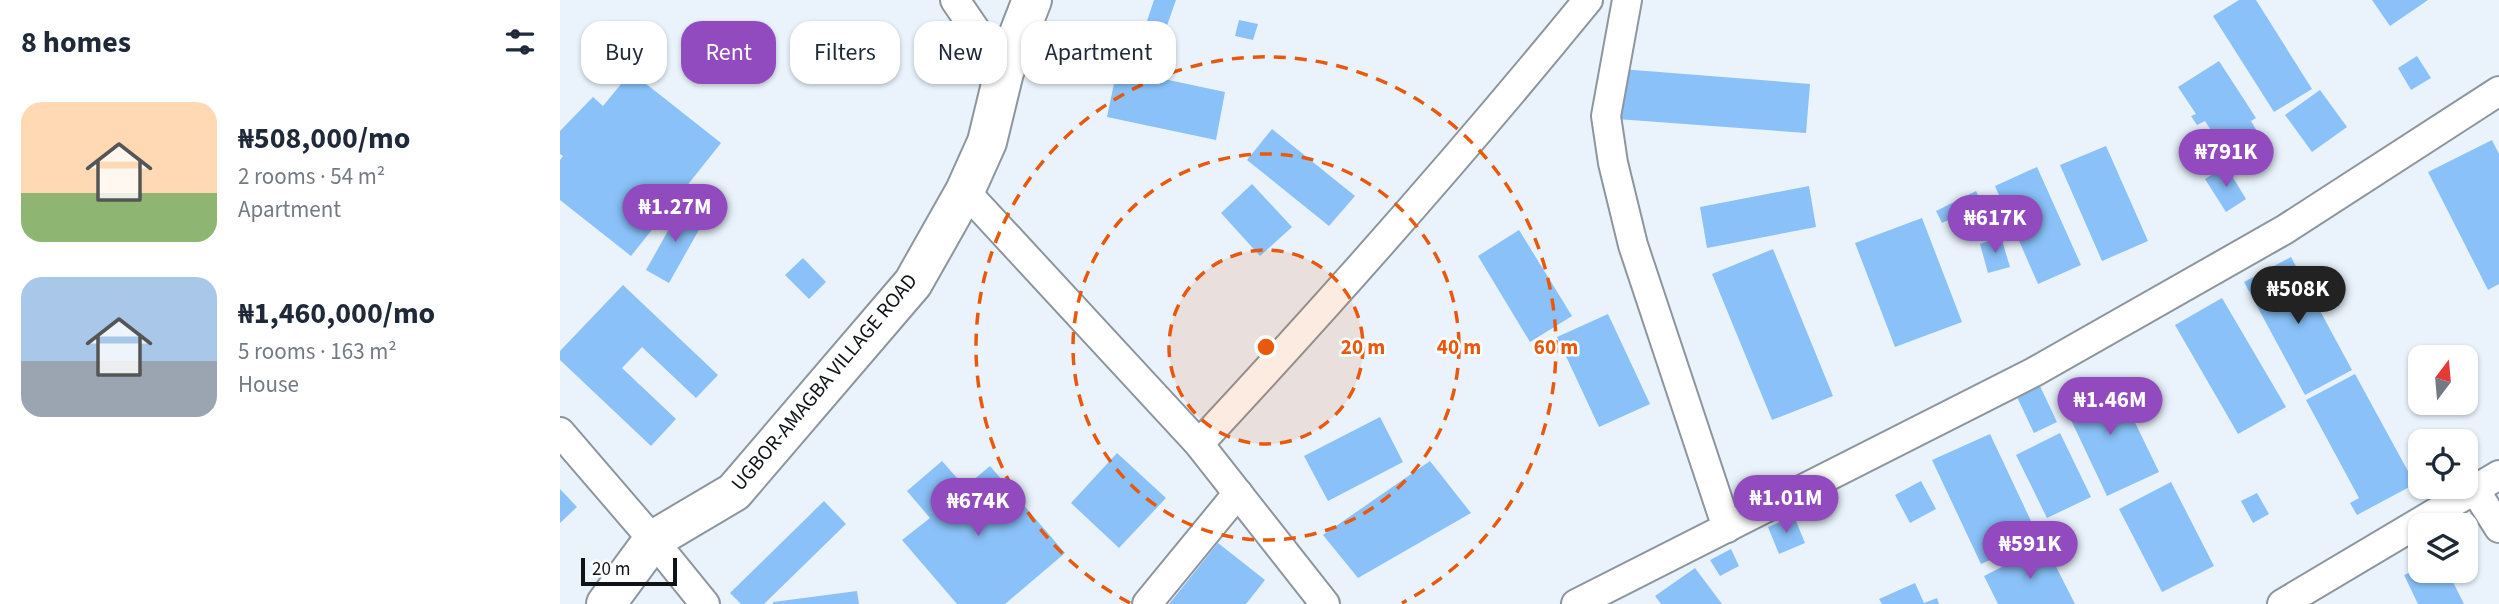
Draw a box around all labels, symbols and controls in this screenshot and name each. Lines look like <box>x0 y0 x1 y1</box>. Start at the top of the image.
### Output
text: 8 homes <box>21 21 131 64</box>
chip: Buy <box>581 21 667 84</box>
chip: Rent <box>681 21 776 84</box>
chip: Filters <box>790 21 900 84</box>
chip: New <box>914 21 1007 84</box>
chip: Apartment <box>1021 21 1176 84</box>
icon: filters <box>501 23 539 61</box>
text: ₦508,000/mo <box>238 117 410 160</box>
icon: home <box>77 130 161 214</box>
pin: ₦791K <box>2177 130 2275 189</box>
text: ₦791K <box>2195 135 2257 168</box>
text: 2 rooms · 54 m² <box>238 160 385 193</box>
pin: ₦1.27M <box>618 184 732 244</box>
text: ₦1.27M <box>638 190 712 223</box>
text: Apartment <box>238 193 341 226</box>
pin: ₦617K <box>1946 196 2044 255</box>
text: ₦617K <box>1964 201 2026 234</box>
pin: ₦508K <box>2249 266 2347 326</box>
street label: UGBOR-AMAGBA VILLAGE ROAD <box>724 267 924 497</box>
text: ₦508K <box>2267 272 2329 305</box>
text: ₦1,460,000/mo <box>238 292 435 335</box>
icon: home <box>77 305 161 389</box>
text: 20 m <box>1341 332 1385 362</box>
text: 40 m <box>1437 332 1481 362</box>
text: 60 m <box>1534 332 1578 362</box>
text: 5 rooms · 163 m² <box>238 335 397 368</box>
centre of rings <box>1254 335 1278 359</box>
north arrow <box>2408 345 2478 415</box>
map controls <box>2408 345 2478 583</box>
text: House <box>238 368 299 401</box>
pin: ₦1.46M <box>2053 378 2167 437</box>
text: ₦1.46M <box>2073 383 2147 416</box>
button: locate <box>2408 429 2478 499</box>
pin: ₦1.01M <box>1729 476 1843 535</box>
pin: ₦674K <box>929 478 1027 538</box>
text: ₦1.01M <box>1749 481 1823 514</box>
text: ₦674K <box>947 484 1009 517</box>
button: layers <box>2408 513 2478 583</box>
pin: ₦591K <box>1981 522 2079 581</box>
text: ₦591K <box>1999 527 2061 560</box>
scale bar <box>581 555 677 587</box>
text: 20 m <box>592 556 630 583</box>

